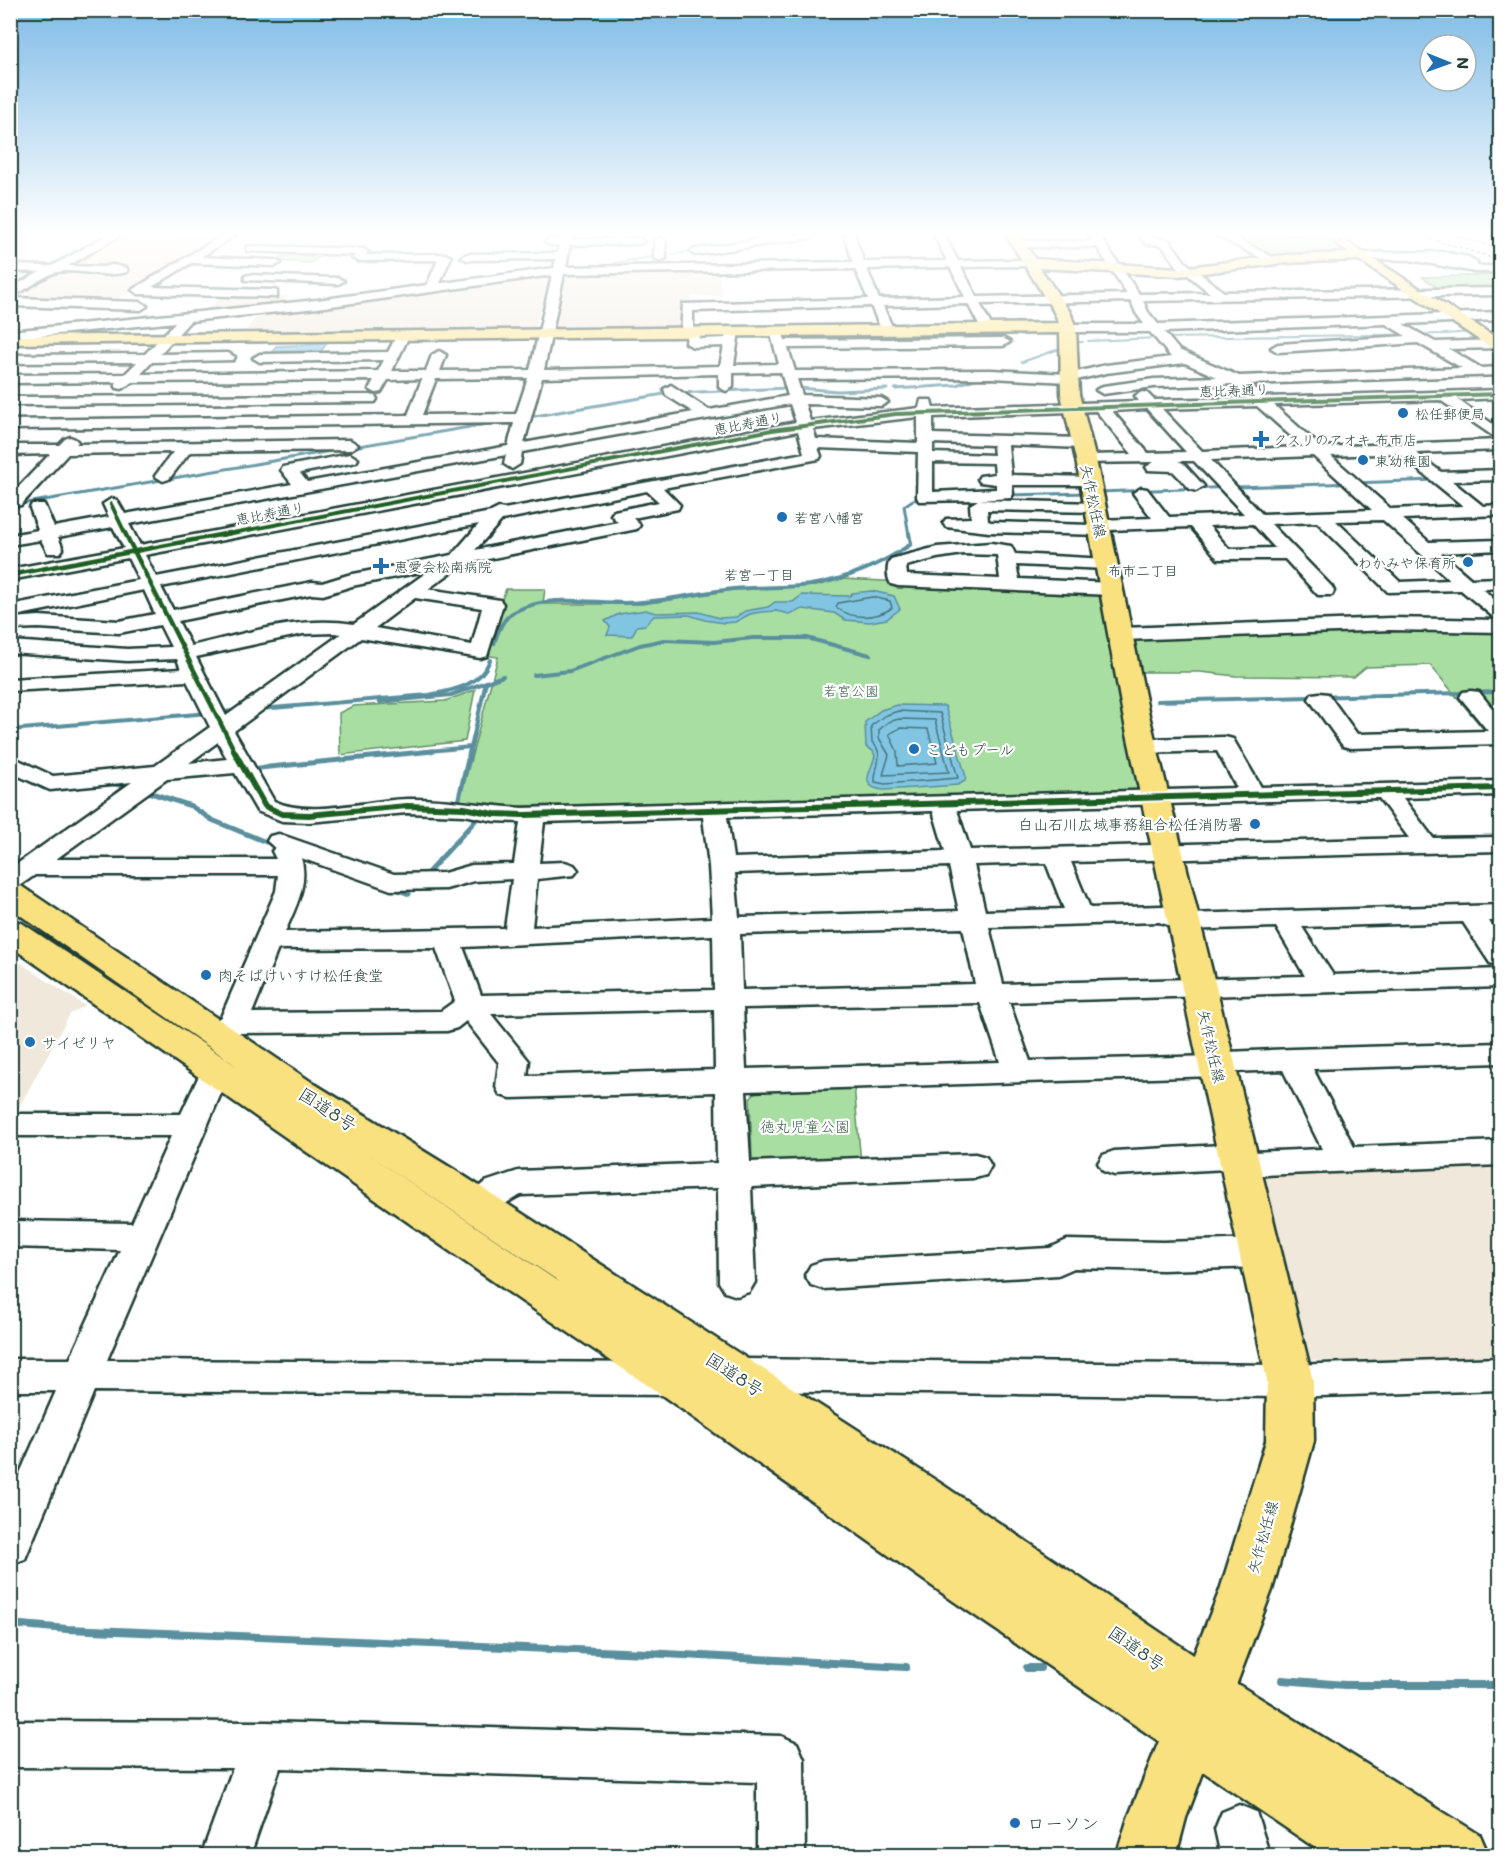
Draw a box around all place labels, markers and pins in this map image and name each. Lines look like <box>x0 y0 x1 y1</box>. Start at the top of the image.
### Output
place label: 松任郵便局 <box>1415 404 1485 423</box>
marker: 松任郵便局 <box>1396 406 1410 420</box>
place label: クスリのアオキ 布市店 <box>1273 430 1417 449</box>
marker: クスリのアオキ 布市店 <box>1254 432 1268 446</box>
place label: 東幼稚園 <box>1375 451 1431 470</box>
marker: 東幼稚園 <box>1356 453 1370 467</box>
place label: 若宮八幡宮 <box>794 508 864 527</box>
marker: 若宮八幡宮 <box>775 510 789 524</box>
place label: わかみや保育所 <box>1358 553 1456 572</box>
marker: わかみや保育所 <box>1461 555 1475 569</box>
marker: 恵愛会松南病院 <box>372 557 390 575</box>
place label: 恵愛会松南病院 <box>394 557 492 576</box>
place label: こどもプール <box>926 739 1014 759</box>
marker: こどもプール <box>907 742 921 756</box>
place label: 白山石川広域事務組合松任消防署 <box>1018 814 1243 834</box>
marker: 白山石川広域事務組合松任消防署 <box>1248 817 1262 831</box>
place label: 肉そばけいすけ松任食堂 <box>218 965 383 985</box>
marker: 肉そばけいすけ松任食堂 <box>199 968 213 982</box>
place label: サイゼリヤ <box>42 1032 116 1052</box>
marker: サイゼリヤ <box>23 1035 37 1049</box>
place label: ローソン <box>1027 1811 1099 1835</box>
marker: ローソン <box>1008 1816 1022 1830</box>

